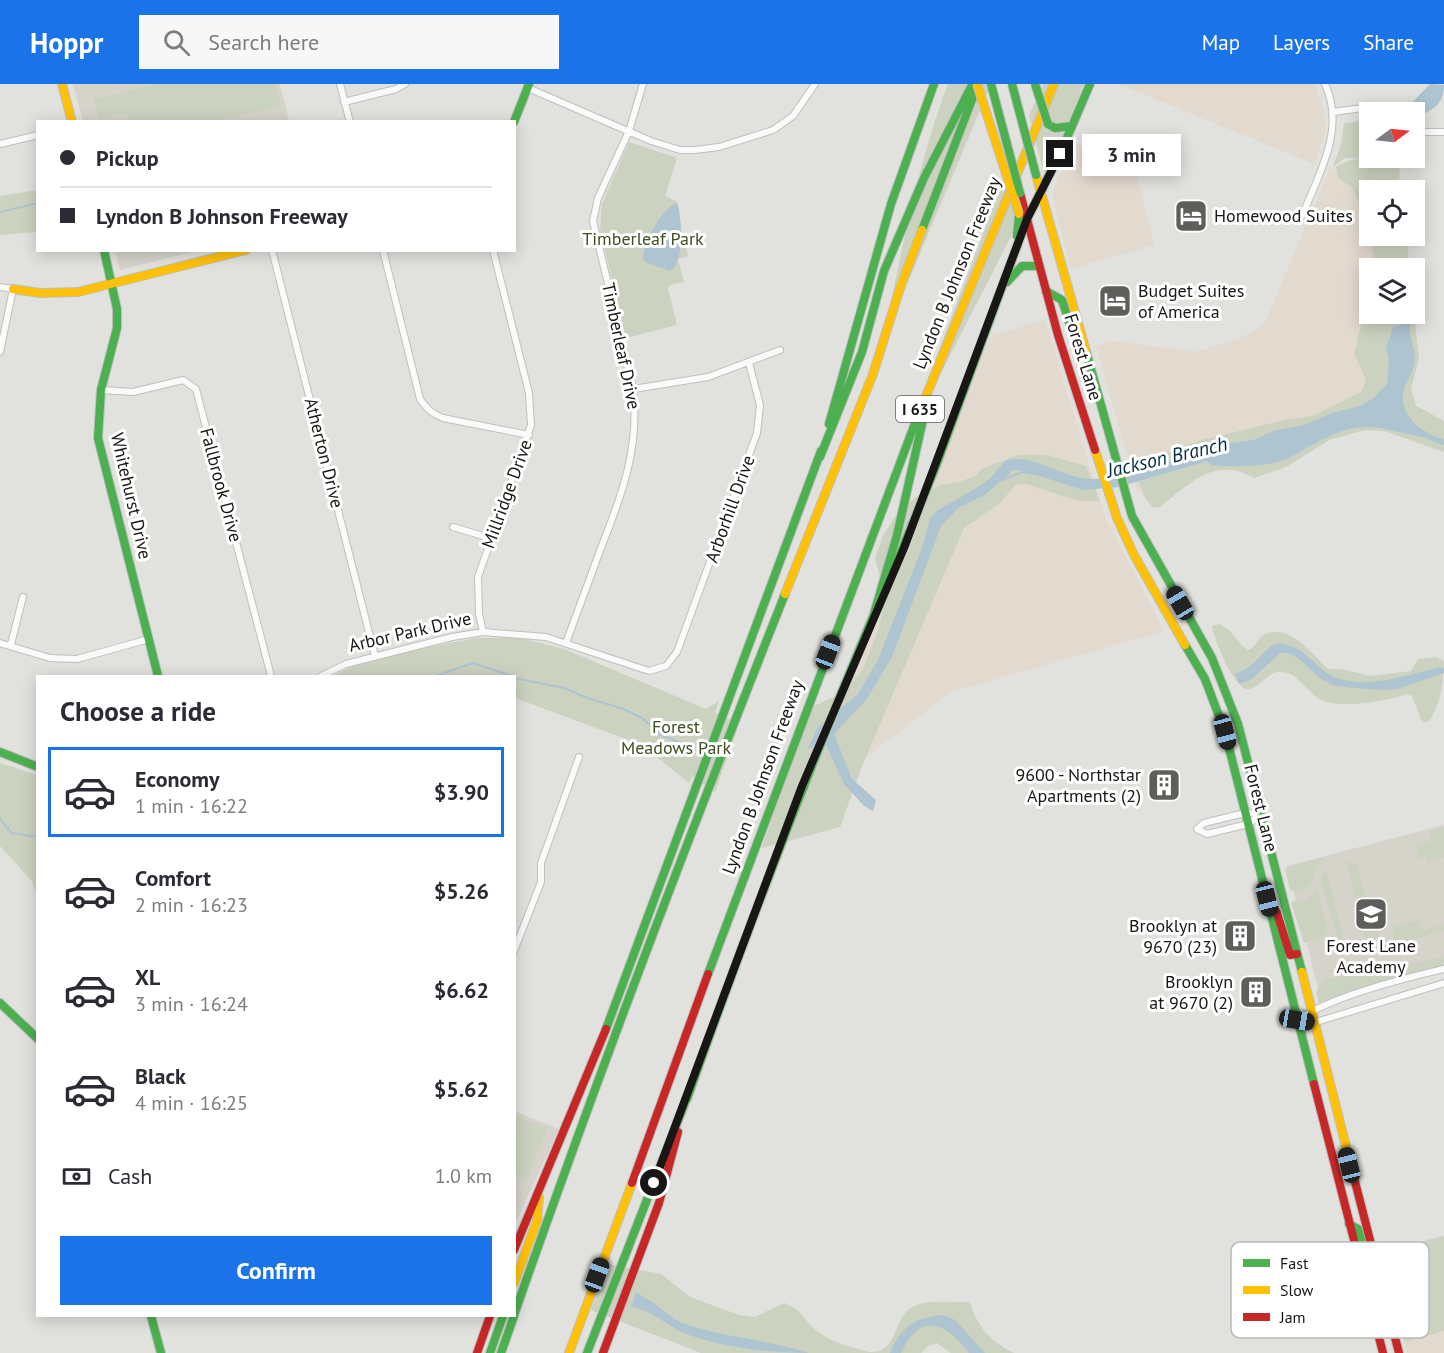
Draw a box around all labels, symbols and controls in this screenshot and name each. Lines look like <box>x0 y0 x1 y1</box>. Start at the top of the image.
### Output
search box <box>139 15 559 69</box>
text: Hoppr <box>30 24 103 61</box>
icon: search <box>160 26 193 59</box>
text: Search here <box>208 28 319 56</box>
text: Map <box>1202 29 1240 56</box>
text: Layers <box>1273 29 1330 56</box>
text: Share <box>1363 29 1414 56</box>
north arrow <box>1359 102 1425 168</box>
map controls <box>1359 102 1425 324</box>
callout: 3 min <box>1081 133 1180 175</box>
route end <box>1046 140 1073 167</box>
text: 3 min <box>1107 142 1156 168</box>
text: Pickup <box>96 144 159 172</box>
street label: Lyndon B Johnson Freeway <box>907 173 1006 372</box>
button: locate <box>1359 180 1425 246</box>
hotel icon: Homewood Suites <box>1173 198 1209 234</box>
text: Lyndon B Johnson Freeway <box>96 202 348 230</box>
place label: Homewood Suites <box>1214 204 1353 227</box>
park label: Timberleaf Park <box>582 227 704 250</box>
button: layers <box>1359 258 1425 324</box>
place label: Budget Suites of America <box>1138 279 1244 323</box>
street label: Timberleaf Drive <box>597 281 646 411</box>
hotel icon: Budget Suites of America <box>1097 283 1133 319</box>
street label: Forest Lane <box>1059 311 1108 403</box>
street label: Atherton Drive <box>300 395 349 510</box>
road number: I 635 <box>896 396 944 422</box>
street label: Fallbrook Drive <box>195 425 248 544</box>
street label: Whitehurst Drive <box>106 430 157 561</box>
water label: Jackson Branch <box>1102 430 1230 484</box>
street label: Millridge Drive <box>476 436 537 551</box>
street label: Arborhill Drive <box>699 452 760 566</box>
car <box>1163 583 1197 623</box>
street label: Arbor Park Drive <box>347 606 473 657</box>
car <box>813 632 843 672</box>
street label: Lyndon B Johnson Freeway <box>717 676 809 877</box>
text: Choose a ride <box>60 694 216 728</box>
car <box>1212 712 1238 752</box>
park label: Forest Meadows Park <box>621 715 731 759</box>
street label: Forest Lane <box>1239 762 1283 854</box>
place label: 9600 - Northstar Apartments (2) <box>1015 763 1141 807</box>
icon: car <box>63 765 117 819</box>
text: Economy <box>135 765 219 793</box>
building icon: 9600 - Northstar Apartments (2) <box>1146 767 1182 803</box>
text: $3.90 <box>434 778 489 806</box>
text: 1 min · 16:22 <box>135 793 248 819</box>
icon: car <box>63 864 117 918</box>
text: Comfort <box>135 864 211 892</box>
text: $5.26 <box>434 877 489 905</box>
car <box>1254 879 1280 919</box>
text: 2 min · 16:23 <box>135 892 248 918</box>
school or university icon: Forest Lane Academy <box>1353 896 1389 932</box>
place label: Brooklyn at 9670 (23) <box>1129 914 1217 958</box>
building icon: Brooklyn at 9670 (23) <box>1222 918 1258 954</box>
place label: Forest Lane Academy <box>1326 934 1416 978</box>
icon: car <box>63 963 117 1017</box>
text: XL <box>135 963 160 991</box>
place label: Brooklyn at 9670 (2) <box>1149 970 1233 1014</box>
building icon: Brooklyn at 9670 (2) <box>1238 974 1274 1010</box>
text: $6.62 <box>434 976 489 1004</box>
text: 3 min · 16:24 <box>135 991 248 1017</box>
car <box>1278 1008 1316 1032</box>
icon: car <box>63 1062 117 1116</box>
text: Black <box>135 1062 186 1090</box>
text: $5.62 <box>434 1075 489 1103</box>
text: 4 min · 16:25 <box>135 1090 248 1116</box>
car <box>1336 1145 1362 1185</box>
icon: cash <box>60 1160 93 1193</box>
text: Cash <box>108 1162 152 1190</box>
text: 1.0 km <box>435 1163 492 1189</box>
route start <box>640 1169 667 1196</box>
button: Confirm <box>60 1236 492 1305</box>
legend <box>1231 1242 1429 1338</box>
text: Fast <box>1280 1253 1309 1273</box>
car <box>582 1255 612 1295</box>
text: Slow <box>1280 1280 1314 1300</box>
text: Jam <box>1279 1307 1306 1327</box>

